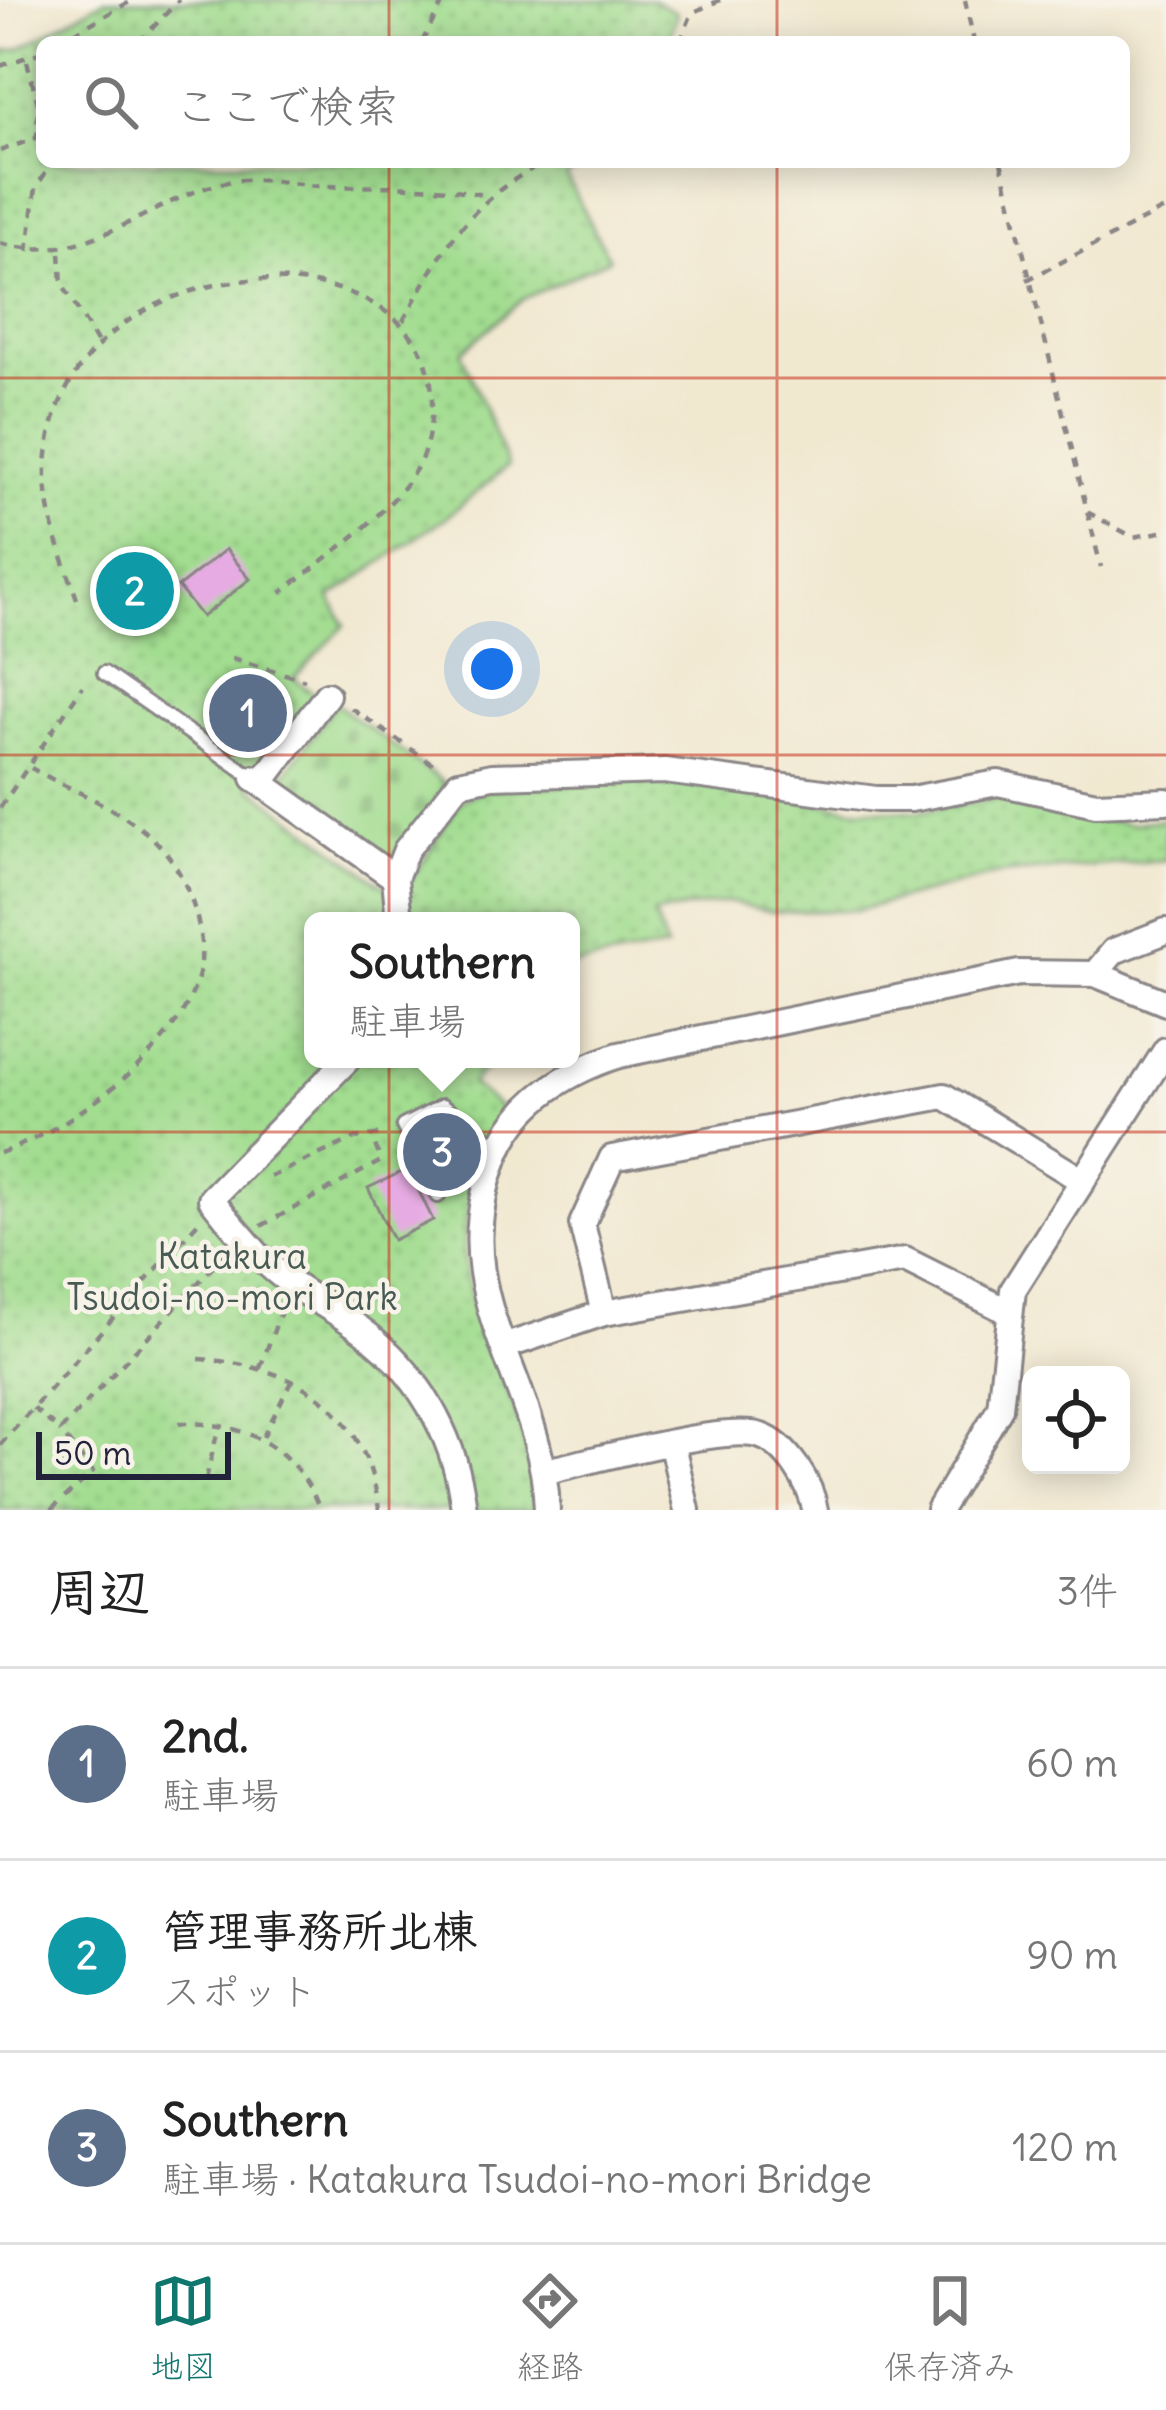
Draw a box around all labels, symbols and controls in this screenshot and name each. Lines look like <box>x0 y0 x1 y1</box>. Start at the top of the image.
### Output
search box <box>36 36 1130 168</box>
icon: search <box>78 69 144 135</box>
text: ここで検索 <box>174 78 399 134</box>
pin: 2 <box>96 546 174 636</box>
your location <box>462 639 522 699</box>
pin: 1 <box>209 668 287 758</box>
popup <box>304 912 580 1068</box>
text: Southern <box>349 934 535 990</box>
text: 駐車場 <box>349 997 466 1046</box>
pin: 3 <box>403 1107 481 1197</box>
park label: Katakura Tsudoi-no-mori Park <box>66 1234 398 1320</box>
map controls <box>1022 1366 1130 1474</box>
button: locate <box>1022 1366 1130 1474</box>
scale bar <box>36 1426 231 1479</box>
text: 50 m <box>54 1432 131 1474</box>
text: 周辺 <box>48 1560 150 1624</box>
text: 3件 <box>1057 1567 1118 1616</box>
text: 2nd. <box>162 1708 249 1764</box>
text: 1 <box>79 1739 95 1788</box>
text: 60 m <box>1026 1739 1118 1788</box>
text: 駐車場 <box>162 1771 279 1820</box>
text: 管理事務所北棟 <box>162 1903 477 1959</box>
text: 2 <box>76 1931 98 1980</box>
text: 90 m <box>1026 1931 1118 1980</box>
text: スポット <box>162 1967 318 2016</box>
text: Southern <box>162 2092 348 2148</box>
text: 3 <box>76 2123 98 2172</box>
text: 120 m <box>1012 2123 1118 2172</box>
text: 駐車場 · Katakura Tsudoi-no-mori Bridge <box>162 2155 872 2204</box>
tab: 地図 <box>150 2268 216 2388</box>
tab: 経路 <box>517 2268 583 2388</box>
tab: 保存済み <box>884 2268 1016 2388</box>

